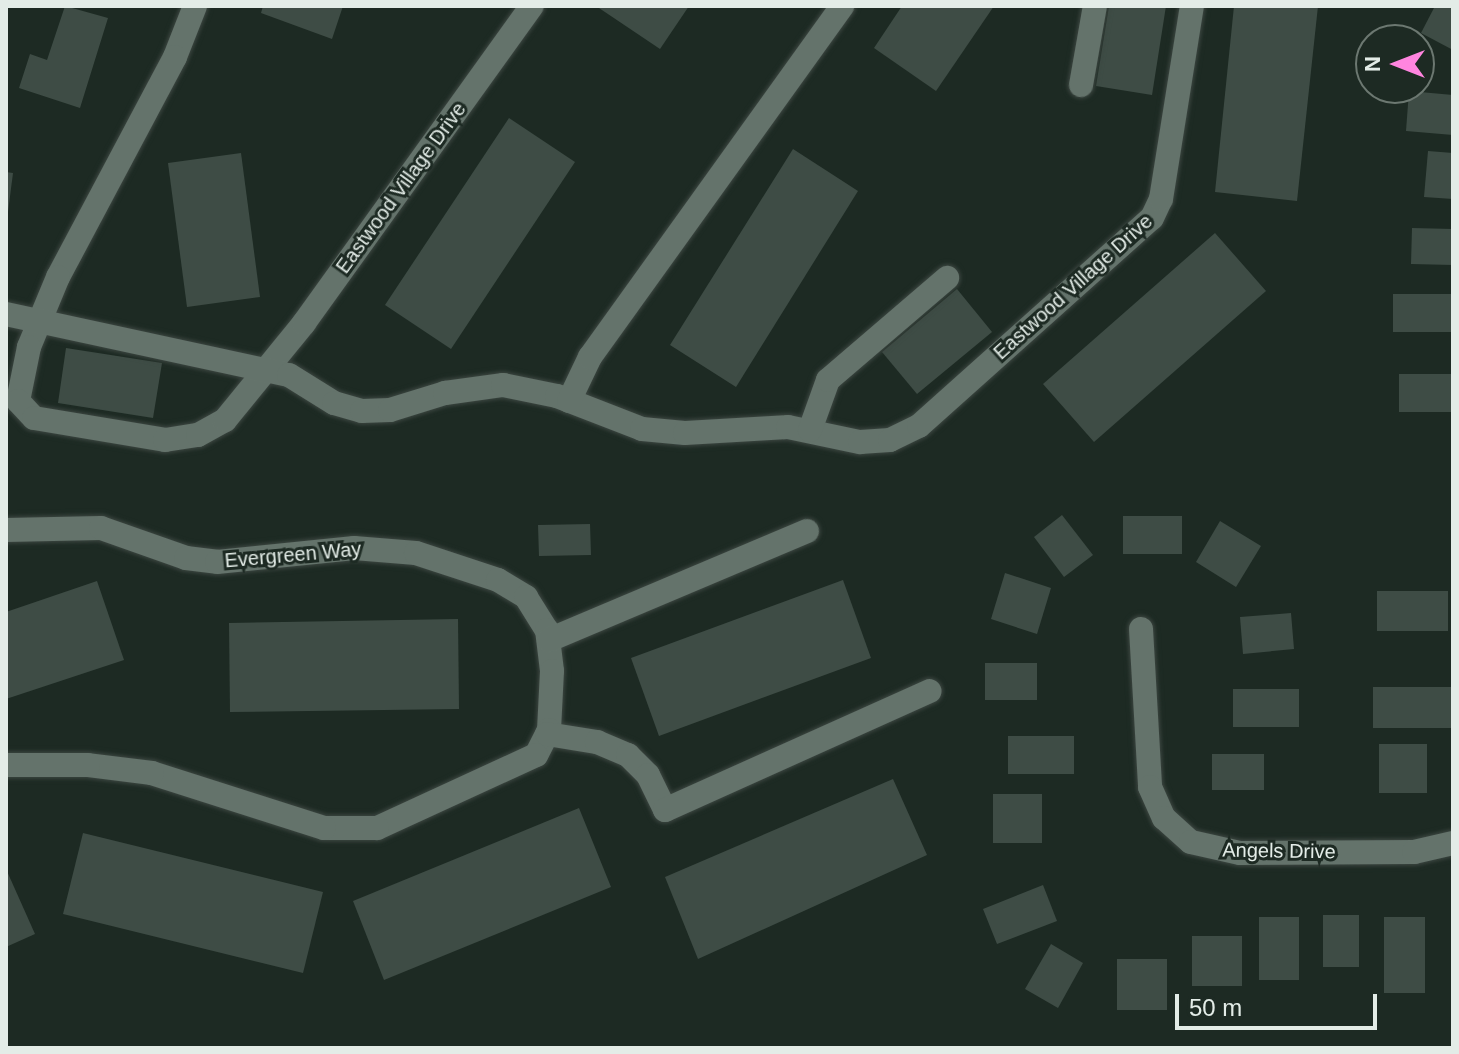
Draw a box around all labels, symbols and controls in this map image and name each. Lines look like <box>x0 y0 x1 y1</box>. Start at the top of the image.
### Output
north arrow <box>1355 24 1435 104</box>
text: N <box>1360 56 1385 72</box>
street label: Eastwood Village Drive <box>331 98 471 278</box>
street label: Eastwood Village Drive <box>989 209 1157 365</box>
street label: Evergreen Way <box>224 537 362 573</box>
street label: Angels Drive <box>1222 838 1336 864</box>
scale bar <box>1179 978 1381 1028</box>
text: 50 m <box>1189 994 1242 1021</box>

